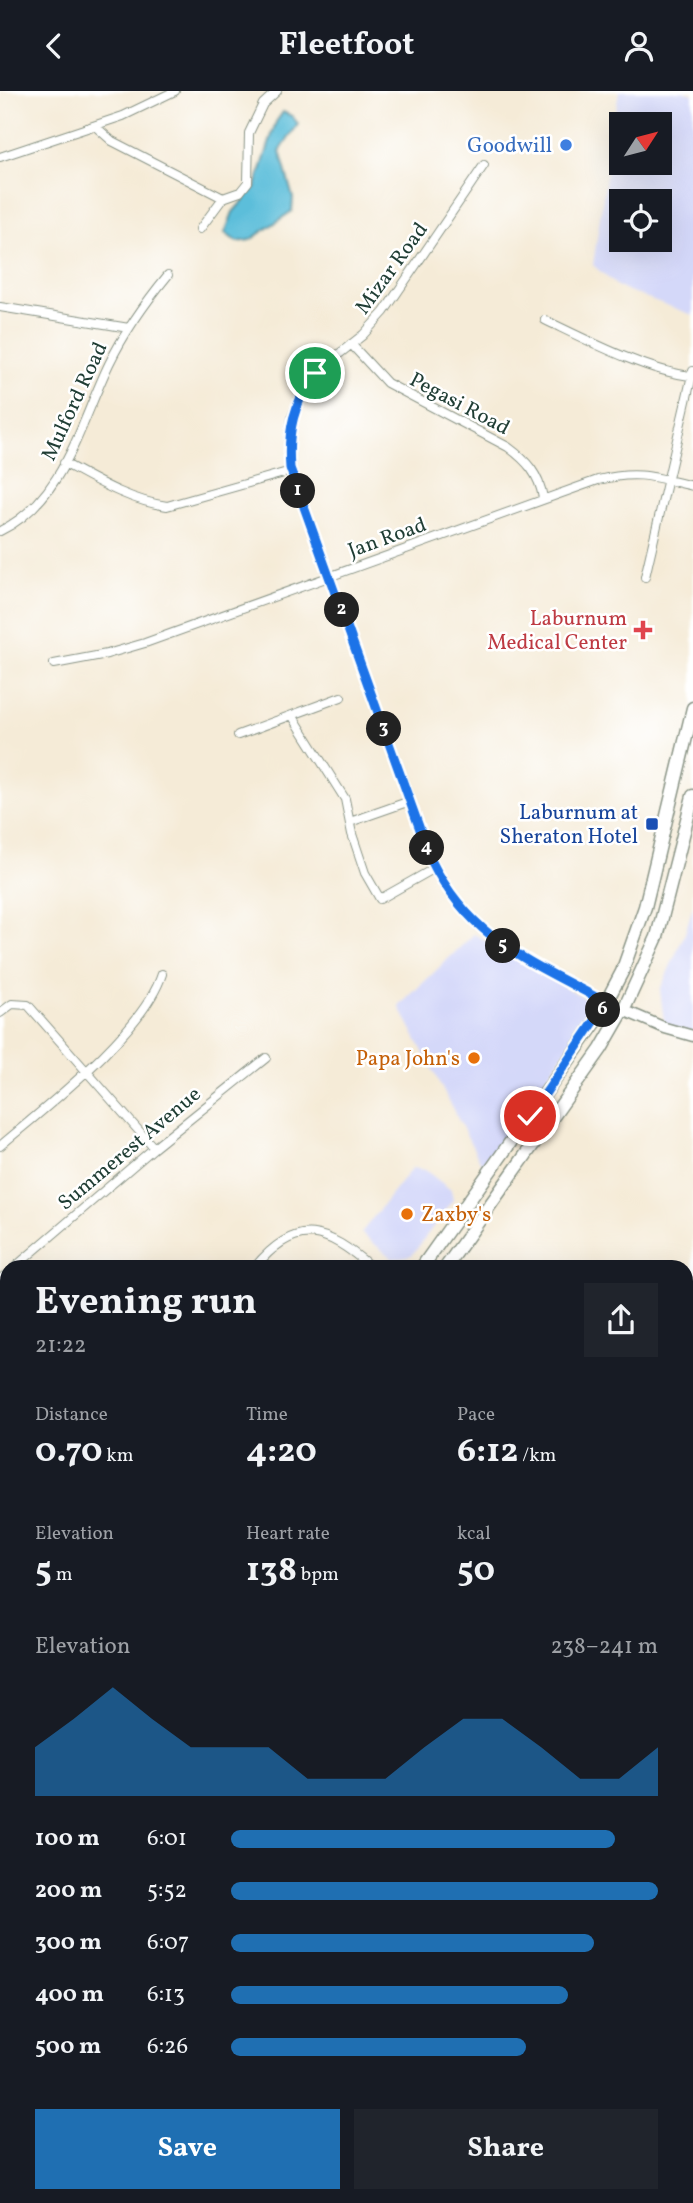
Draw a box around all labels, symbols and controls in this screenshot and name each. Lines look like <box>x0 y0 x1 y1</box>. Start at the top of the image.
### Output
text: Fleetfoot <box>279 24 414 68</box>
icon: back <box>35 27 73 65</box>
icon: person <box>620 27 658 65</box>
north arrow <box>609 112 672 175</box>
map controls <box>609 112 672 252</box>
place label: Goodwill <box>467 132 552 161</box>
marker: Goodwill <box>558 137 574 153</box>
button: locate <box>609 189 672 252</box>
street label: Mizar Road <box>349 217 435 321</box>
street label: Mulford Road <box>35 338 116 466</box>
pin <box>285 343 345 403</box>
icon: arrive <box>296 354 334 392</box>
street label: Pegasi Road <box>404 366 515 443</box>
pin: 1 <box>280 473 316 509</box>
text: 1 <box>294 477 301 503</box>
street label: Jan Road <box>344 511 431 566</box>
pin: 2 <box>324 593 360 627</box>
text: 2 <box>337 596 346 622</box>
place label: Laburnum Medical Center <box>487 605 627 658</box>
marker: Laburnum Medical Center <box>633 620 653 640</box>
pin: 3 <box>366 711 402 747</box>
text: 3 <box>379 715 388 741</box>
place label: Laburnum at Sheraton Hotel <box>500 799 638 852</box>
marker: Laburnum at Sheraton Hotel <box>644 816 660 832</box>
pin: 4 <box>410 831 444 865</box>
text: 4 <box>421 834 432 860</box>
pin: 5 <box>486 929 520 963</box>
text: 5 <box>498 932 507 958</box>
pin: 6 <box>586 993 620 1027</box>
text: 6 <box>597 996 608 1022</box>
place label: Papa John's <box>356 1045 460 1074</box>
marker: Papa John's <box>466 1050 482 1066</box>
street label: Summerest Avenue <box>52 1081 208 1218</box>
pin <box>500 1086 560 1146</box>
icon: check <box>511 1097 549 1135</box>
place label: Zaxby's <box>421 1201 491 1230</box>
marker: Zaxby's <box>399 1206 415 1222</box>
text: Evening run <box>35 1277 257 1330</box>
button: share <box>584 1283 658 1357</box>
text: 21:22 <box>35 1330 86 1362</box>
text: Distance <box>35 1402 108 1428</box>
text: Time <box>246 1402 288 1428</box>
text: Pace <box>457 1402 495 1428</box>
text: 0.70 <box>35 1428 103 1476</box>
text: 4:20 <box>246 1428 317 1476</box>
text: 6:12 <box>457 1428 518 1476</box>
text: km <box>103 1443 134 1469</box>
text: /km <box>518 1443 556 1469</box>
text: Elevation <box>35 1521 114 1547</box>
text: Heart rate <box>246 1521 330 1547</box>
text: kcal <box>457 1521 491 1547</box>
text: 5 <box>35 1547 52 1595</box>
text: 138 <box>246 1547 297 1595</box>
text: 50 <box>457 1547 495 1595</box>
text: m <box>52 1562 72 1588</box>
text: bpm <box>297 1562 339 1588</box>
text: Elevation <box>35 1631 131 1663</box>
text: 238–241 m <box>551 1631 658 1663</box>
text: 100 m <box>35 1823 100 1855</box>
text: 6:01 <box>147 1823 187 1855</box>
text: 200 m <box>35 1875 102 1907</box>
text: 5:52 <box>147 1875 187 1907</box>
text: 300 m <box>35 1927 102 1959</box>
text: 6:07 <box>147 1927 189 1959</box>
text: 400 m <box>35 1979 104 2011</box>
text: 6:13 <box>147 1979 185 2011</box>
text: 500 m <box>35 2031 101 2063</box>
text: 6:26 <box>147 2031 188 2063</box>
button: Save <box>35 2109 340 2189</box>
button: Share <box>354 2109 658 2189</box>

